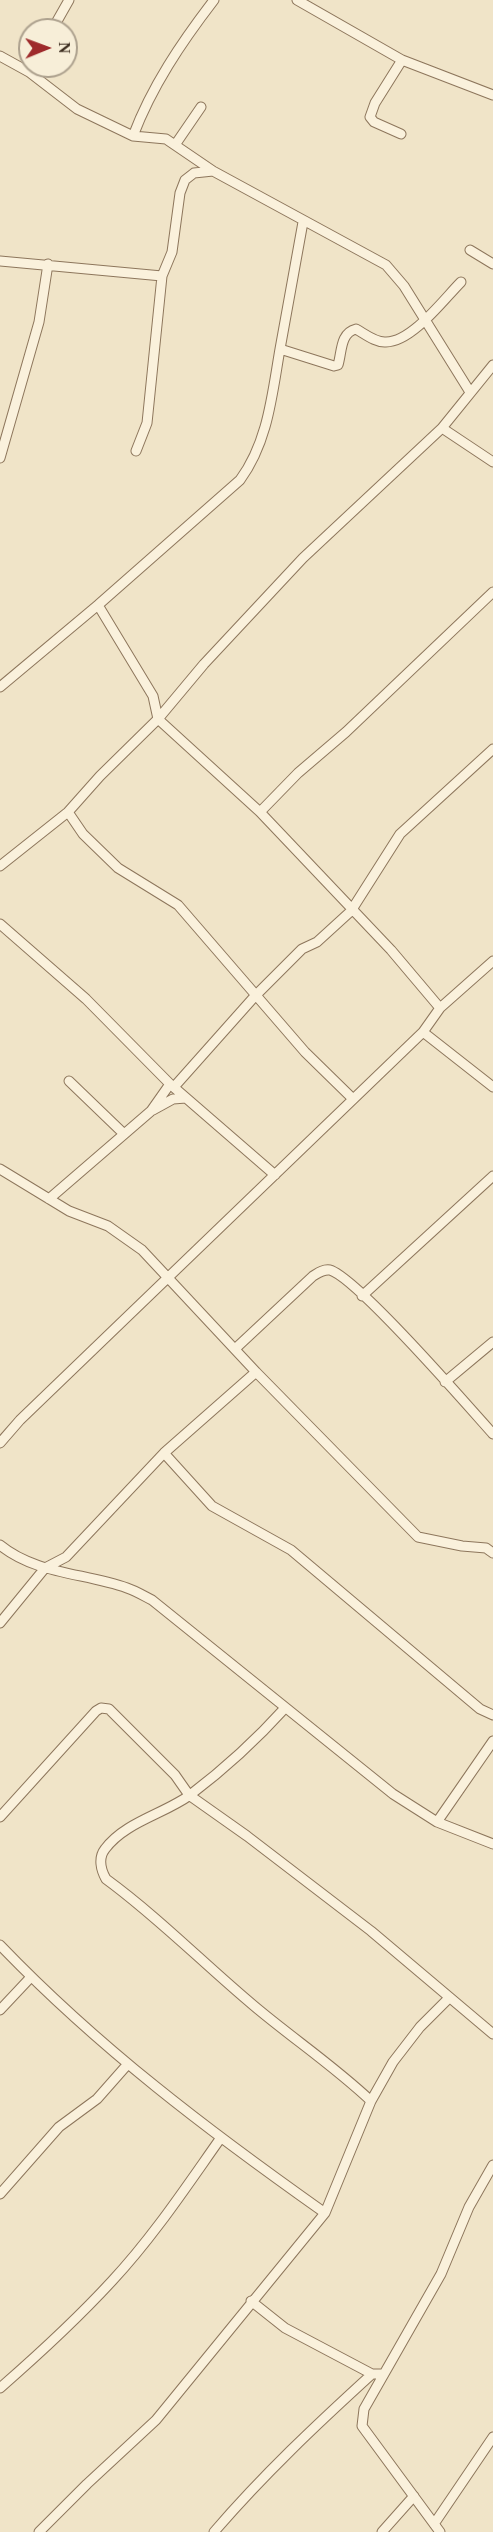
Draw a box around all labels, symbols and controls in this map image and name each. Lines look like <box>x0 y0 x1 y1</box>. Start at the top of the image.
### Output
north arrow <box>18 18 78 78</box>
text: N <box>56 42 73 54</box>

